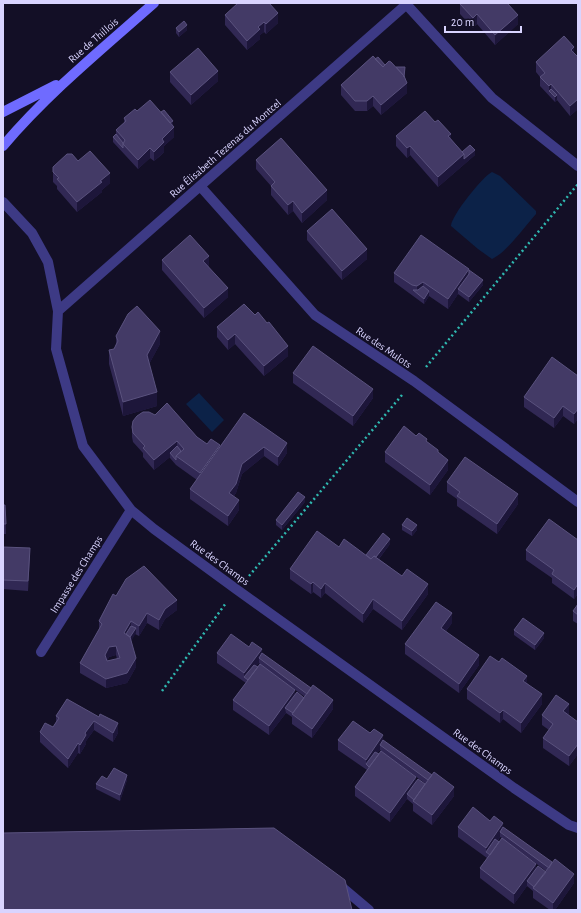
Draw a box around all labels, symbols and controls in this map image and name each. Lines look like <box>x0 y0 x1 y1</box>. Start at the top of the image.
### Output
scale bar <box>445 8 521 34</box>
street label: Rue de Thillois <box>66 16 120 65</box>
text: 20 m <box>451 16 474 28</box>
street label: Rue Élisabeth Tezenas du Montcel <box>167 96 283 200</box>
street label: Rue des Mulots <box>354 325 414 370</box>
street label: Impasse des Champs <box>48 534 105 615</box>
street label: Rue des Champs <box>188 537 251 587</box>
street label: Rue des Champs <box>451 726 514 776</box>

